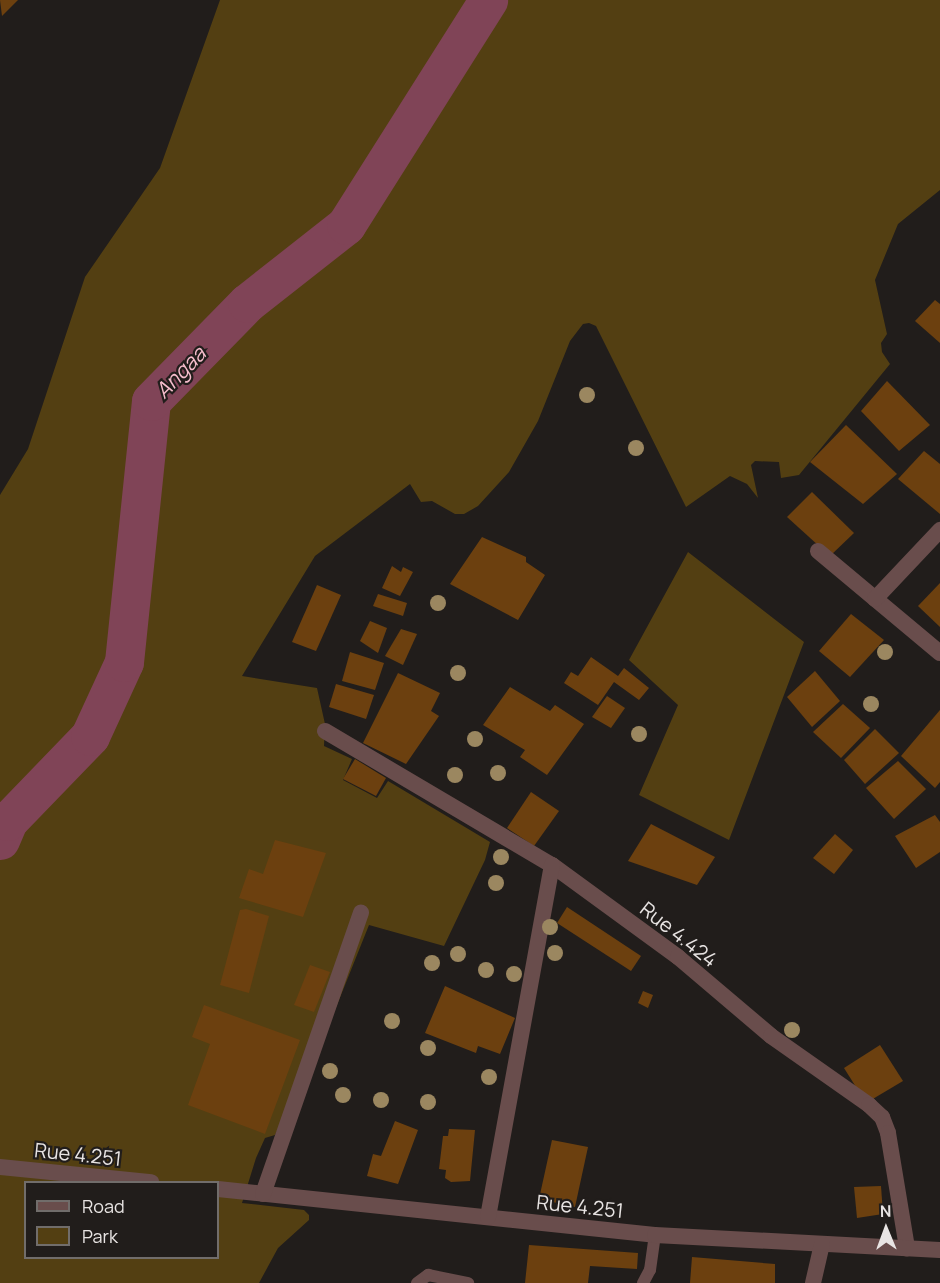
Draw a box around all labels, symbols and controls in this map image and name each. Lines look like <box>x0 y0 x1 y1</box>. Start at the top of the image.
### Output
water label: Angaa <box>150 341 210 403</box>
street label: Rue 4.424 <box>636 896 722 972</box>
street label: Rue 4.251 <box>33 1137 123 1171</box>
legend <box>24 1181 219 1259</box>
street label: Rue 4.251 <box>535 1189 625 1223</box>
text: Road <box>82 1194 125 1218</box>
north arrow <box>856 1199 916 1259</box>
text: N <box>880 1200 892 1222</box>
text: Park <box>82 1224 118 1248</box>

